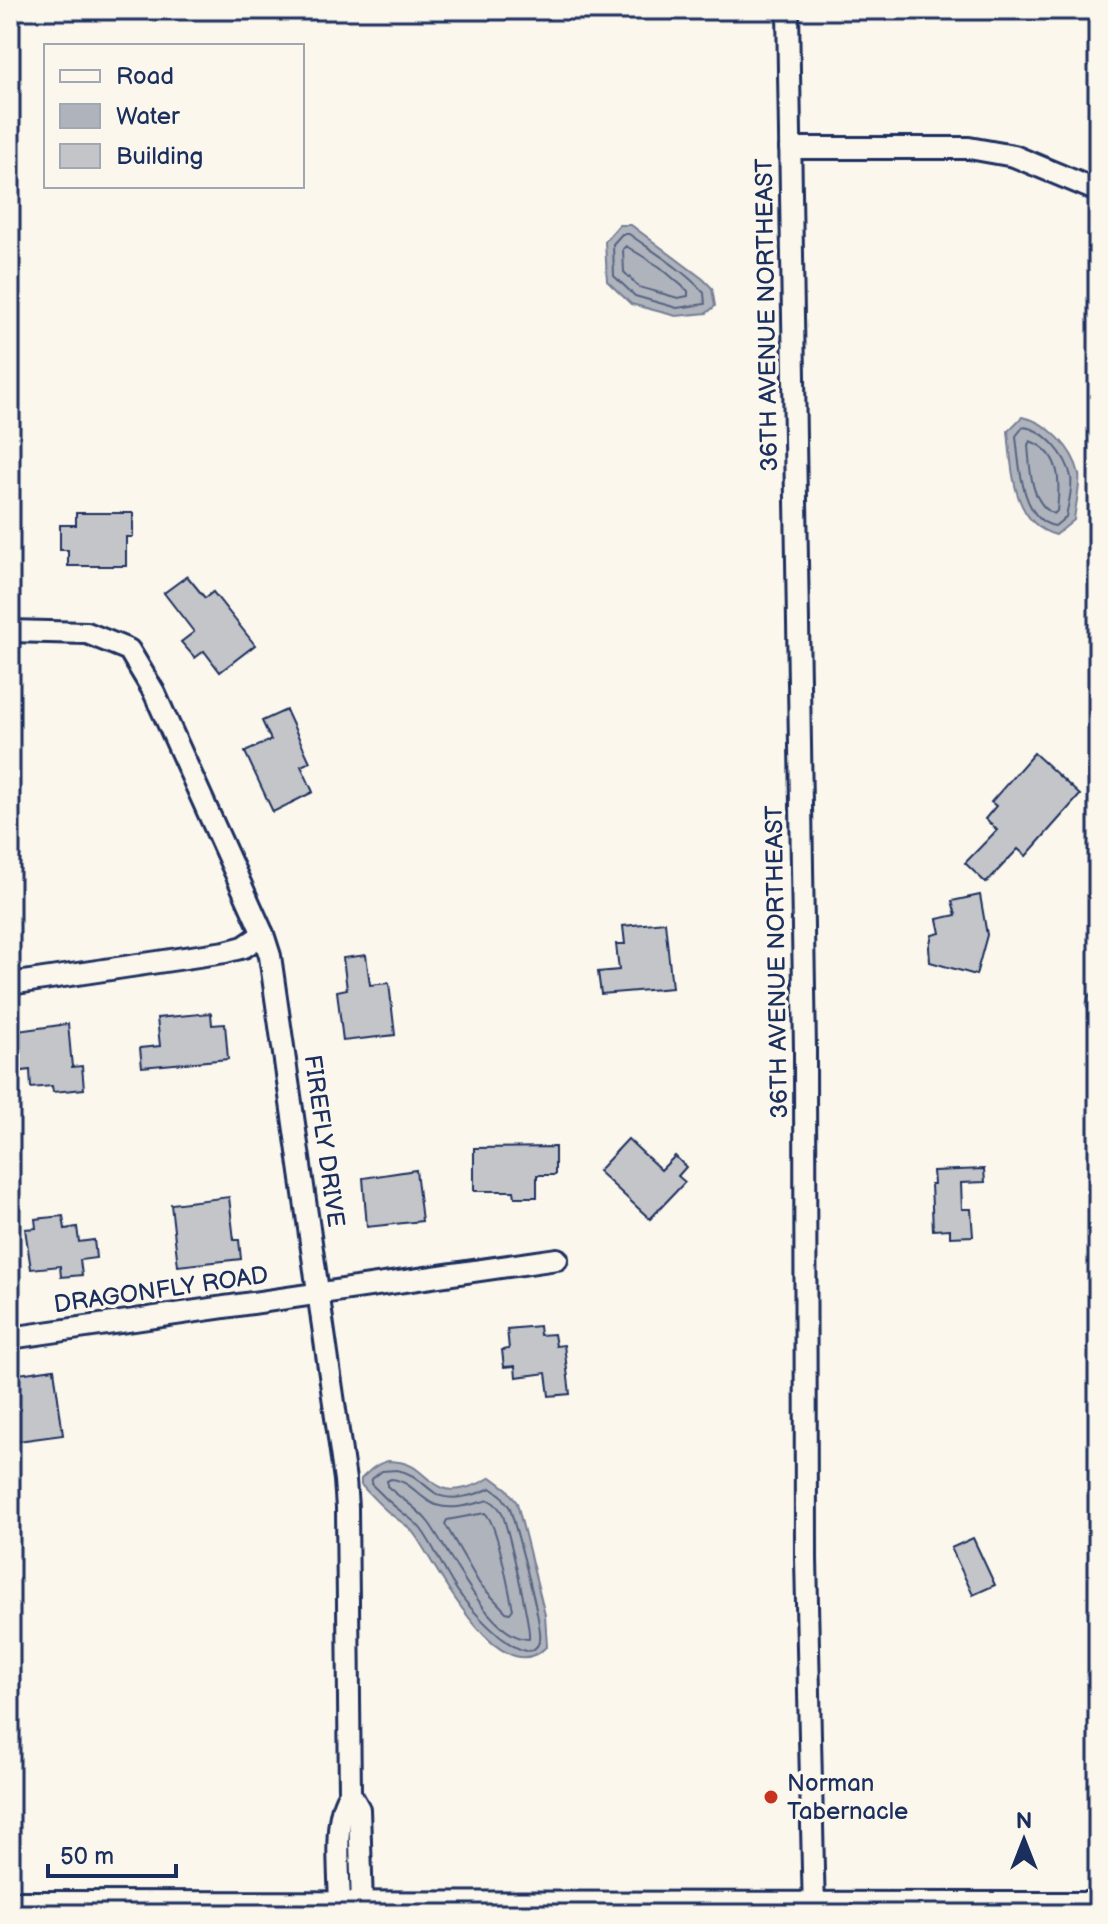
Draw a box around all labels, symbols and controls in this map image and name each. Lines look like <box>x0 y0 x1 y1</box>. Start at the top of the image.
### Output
legend <box>44 44 304 188</box>
text: Road <box>116 62 174 91</box>
text: Water <box>116 102 180 131</box>
text: Building <box>116 142 203 171</box>
street label: 36TH AVENUE NORTHEAST <box>750 157 784 472</box>
street label: 36TH AVENUE NORTHEAST <box>760 804 794 1119</box>
street label: FIREFLY DRIVE <box>298 1053 350 1229</box>
street label: DRAGONFLY ROAD <box>52 1261 270 1319</box>
place label: Norman Tabernacle <box>787 1769 908 1826</box>
marker: Norman Tabernacle <box>762 1788 780 1806</box>
north arrow <box>984 1800 1064 1880</box>
text: N <box>1016 1808 1032 1835</box>
scale bar <box>48 1828 176 1878</box>
text: 50 m <box>60 1842 114 1871</box>

